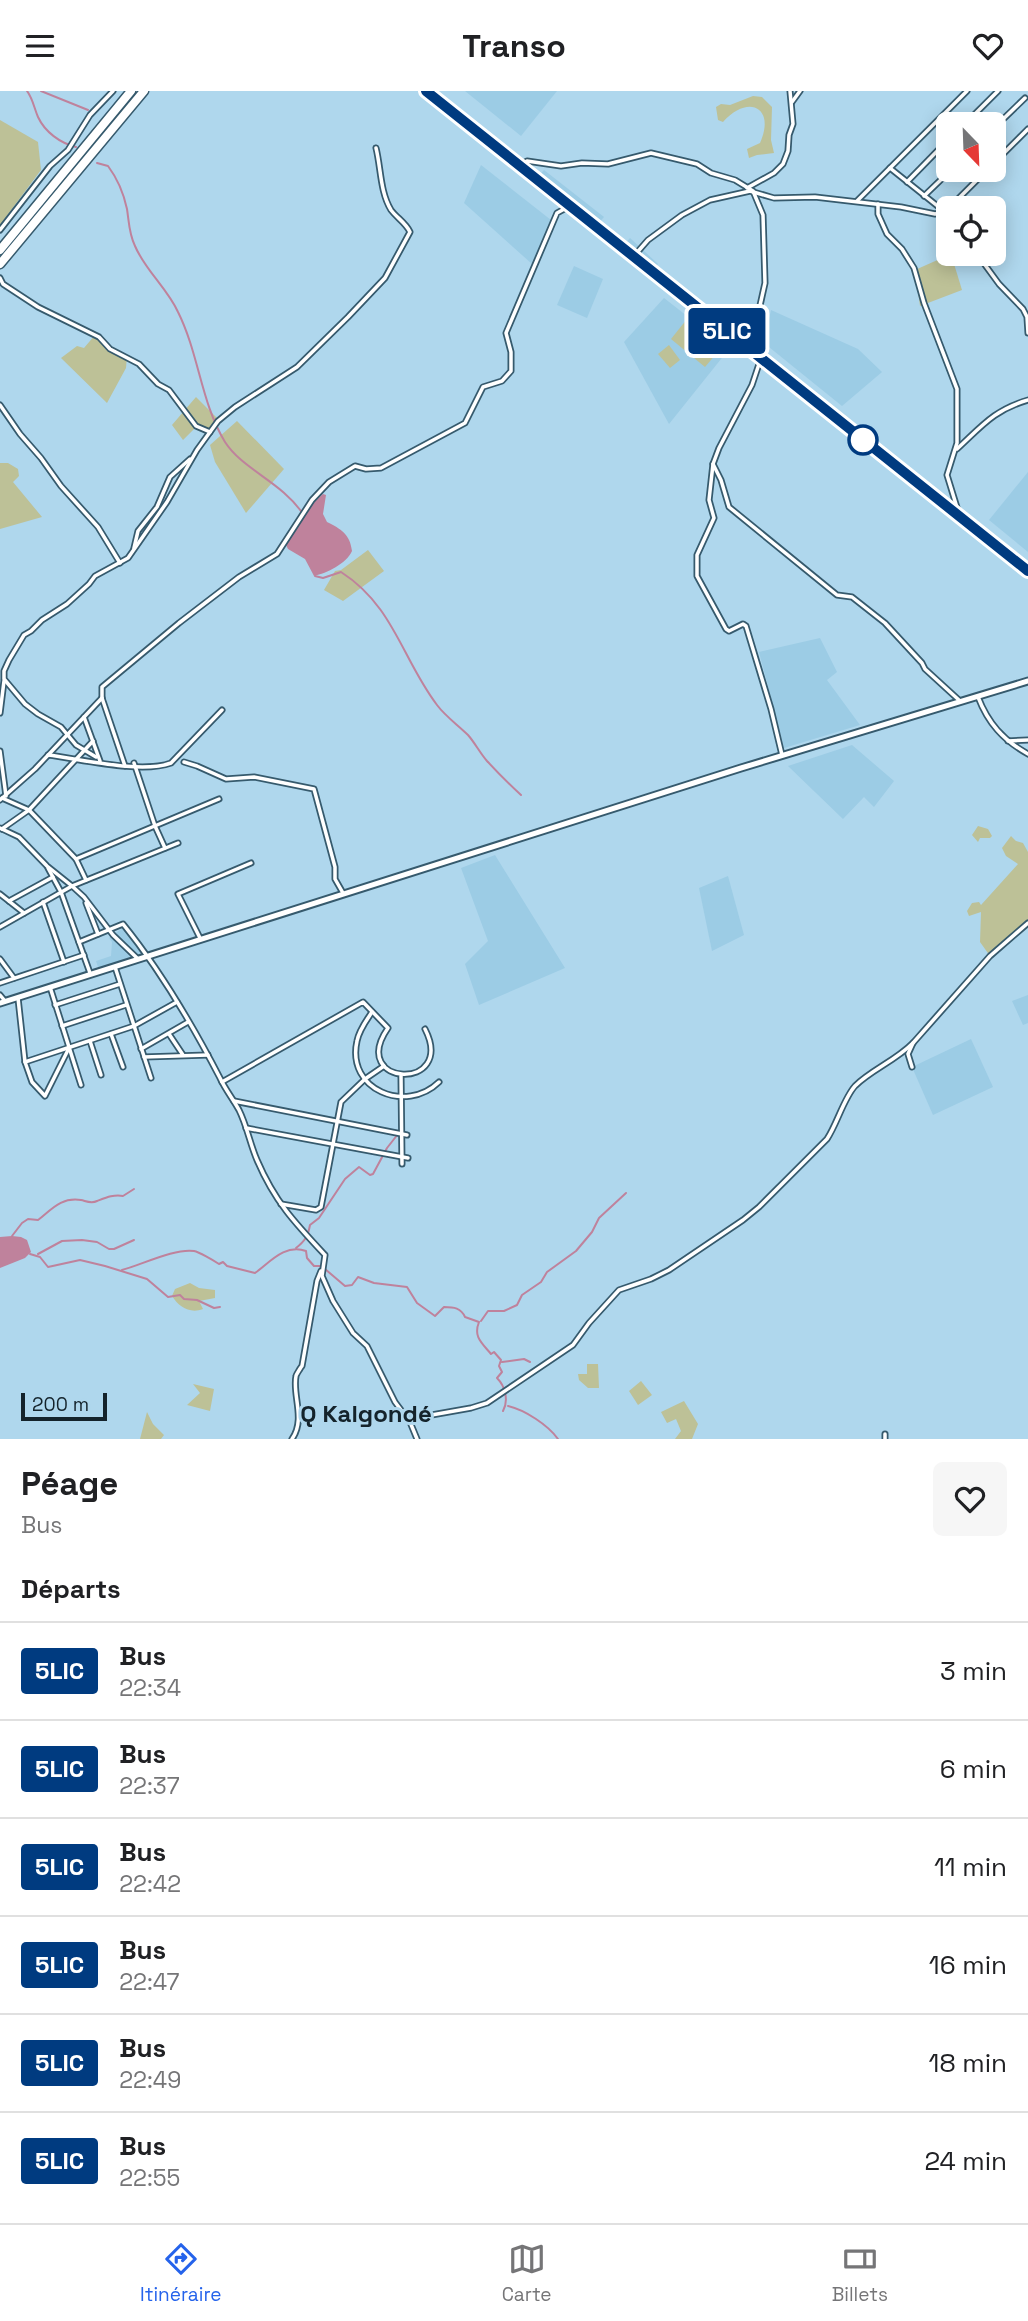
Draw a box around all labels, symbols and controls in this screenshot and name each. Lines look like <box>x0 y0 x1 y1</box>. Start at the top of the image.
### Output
text: Transo <box>462 26 566 66</box>
icon: menu <box>21 27 59 65</box>
icon: heart <box>969 27 1007 65</box>
north arrow <box>936 112 1006 182</box>
map controls <box>936 112 1006 266</box>
button: locate <box>936 196 1006 266</box>
line badge: 5LIC <box>678 308 776 354</box>
text: 5LIC <box>702 315 752 346</box>
unlabelled marker <box>848 425 878 455</box>
scale bar <box>21 1390 107 1422</box>
text: 200 m <box>32 1392 89 1417</box>
district label: Q Kalgondé <box>300 1398 432 1429</box>
button: heart <box>933 1462 1007 1536</box>
text: Péage <box>21 1463 118 1505</box>
text: Bus <box>21 1510 62 1540</box>
text: Départs <box>21 1572 121 1606</box>
text: Bus <box>119 1639 166 1673</box>
text: 3 min <box>940 1654 1007 1688</box>
text: 5LIC <box>35 1655 84 1686</box>
text: 22:34 <box>119 1673 181 1703</box>
text: Bus <box>119 1737 166 1771</box>
text: 6 min <box>940 1752 1007 1786</box>
text: 5LIC <box>35 1753 84 1784</box>
text: 22:37 <box>119 1771 180 1801</box>
text: Bus <box>119 1835 166 1869</box>
text: 11 min <box>934 1850 1007 1884</box>
text: 5LIC <box>35 1851 84 1882</box>
text: 22:42 <box>119 1869 181 1899</box>
text: Bus <box>119 1933 166 1967</box>
text: 16 min <box>929 1948 1007 1982</box>
text: 5LIC <box>35 1949 84 1980</box>
text: 22:47 <box>119 1967 179 1997</box>
text: Bus <box>119 2031 166 2065</box>
text: 18 min <box>929 2046 1007 2080</box>
text: 5LIC <box>35 2047 84 2078</box>
text: 22:49 <box>119 2065 181 2095</box>
text: Bus <box>119 2129 166 2163</box>
text: 24 min <box>924 2144 1007 2178</box>
text: 5LIC <box>35 2145 84 2176</box>
text: 22:55 <box>119 2163 180 2193</box>
tab: Itinéraire <box>140 2240 222 2307</box>
tab: Carte <box>502 2240 552 2307</box>
tab: Billets <box>832 2240 888 2307</box>

